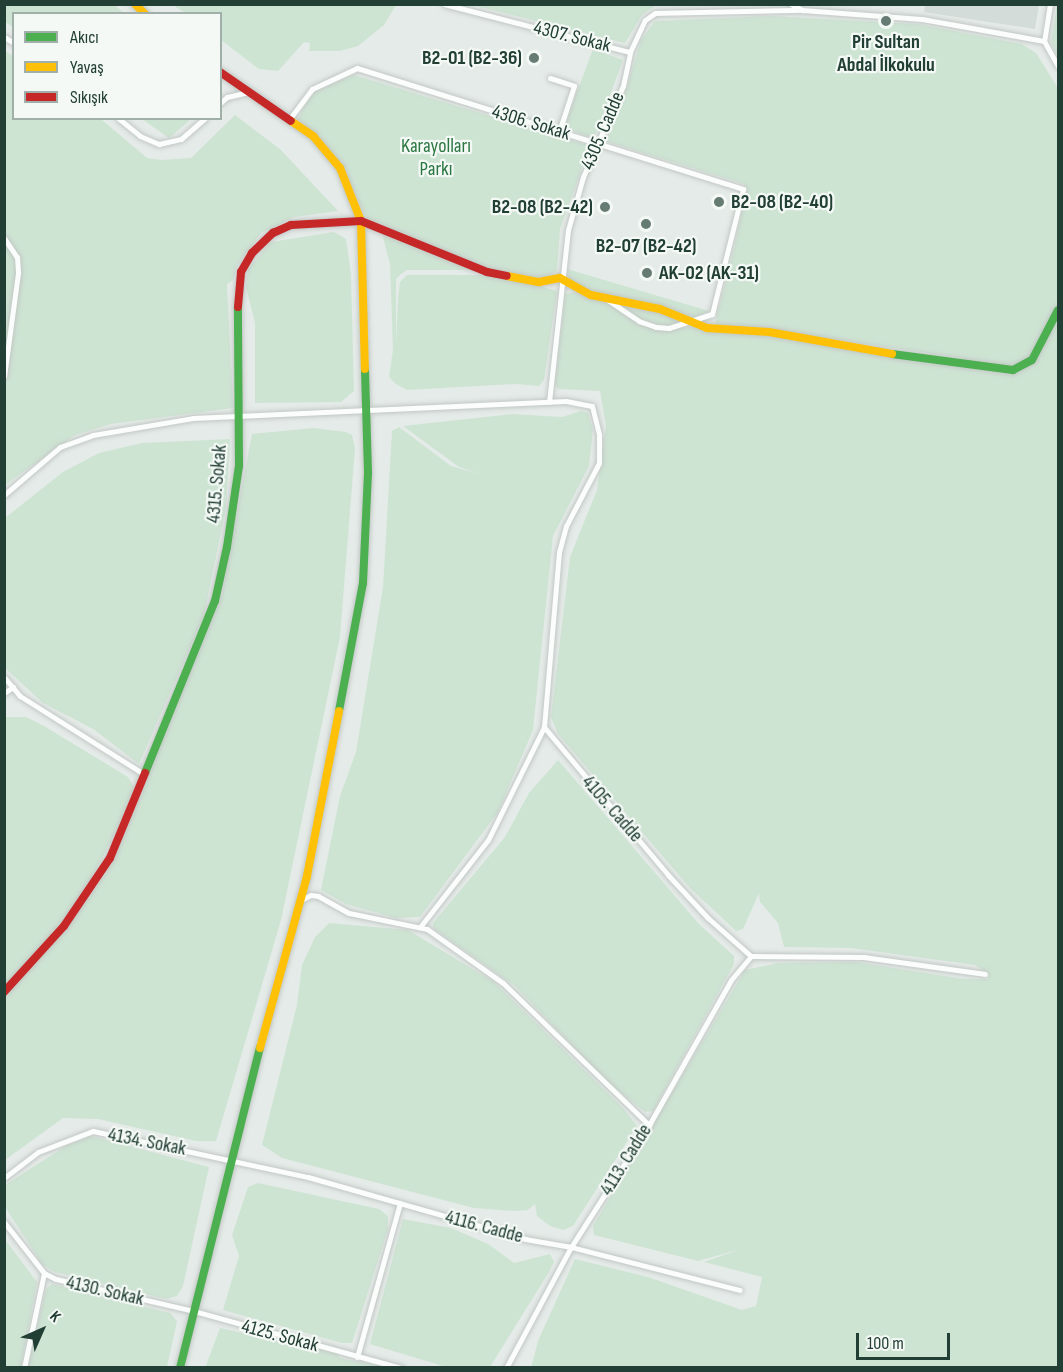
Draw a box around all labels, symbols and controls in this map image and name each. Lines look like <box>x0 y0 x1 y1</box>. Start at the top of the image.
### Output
legend <box>12 12 222 120</box>
marker: Pir Sultan Abdal İlkokulu <box>879 14 893 28</box>
street label: 4307. Sokak <box>531 16 613 58</box>
text: Akıcı <box>70 27 99 48</box>
place label: Pir Sultan Abdal İlkokulu <box>837 30 935 77</box>
place label: B2-01 (B2-36) <box>422 46 522 70</box>
marker: B2-01 (B2-36) <box>527 51 541 65</box>
text: Yavaş <box>70 57 104 78</box>
text: Sıkışık <box>70 87 108 108</box>
street label: 4305. Cadde <box>576 88 630 174</box>
street label: 4306. Sokak <box>489 100 573 146</box>
park label: Karayolları Parkı <box>401 134 471 181</box>
place label: B2-08 (B2-40) <box>731 190 833 214</box>
place label: B2-08 (B2-42) <box>492 195 593 219</box>
marker: B2-08 (B2-40) <box>712 195 726 209</box>
marker: B2-08 (B2-42) <box>598 200 612 214</box>
marker: B2-07 (B2-42) <box>639 217 653 231</box>
place label: B2-07 (B2-42) <box>596 234 696 258</box>
place label: AK-02 (AK-31) <box>659 261 759 285</box>
marker: AK-02 (AK-31) <box>640 266 654 280</box>
street label: 4315. Sokak <box>202 444 232 524</box>
street label: 4105. Cadde <box>576 771 648 847</box>
street label: 4113. Cadde <box>595 1120 657 1200</box>
street label: 4134. Sokak <box>106 1123 188 1161</box>
street label: 4116. Cadde <box>443 1205 525 1249</box>
street label: 4130. Sokak <box>64 1270 146 1312</box>
north arrow <box>12 1300 72 1360</box>
text: K <box>46 1307 65 1326</box>
street label: 4125. Sokak <box>239 1314 321 1358</box>
scale bar <box>859 1321 954 1359</box>
text: 100 m <box>867 1333 904 1354</box>

